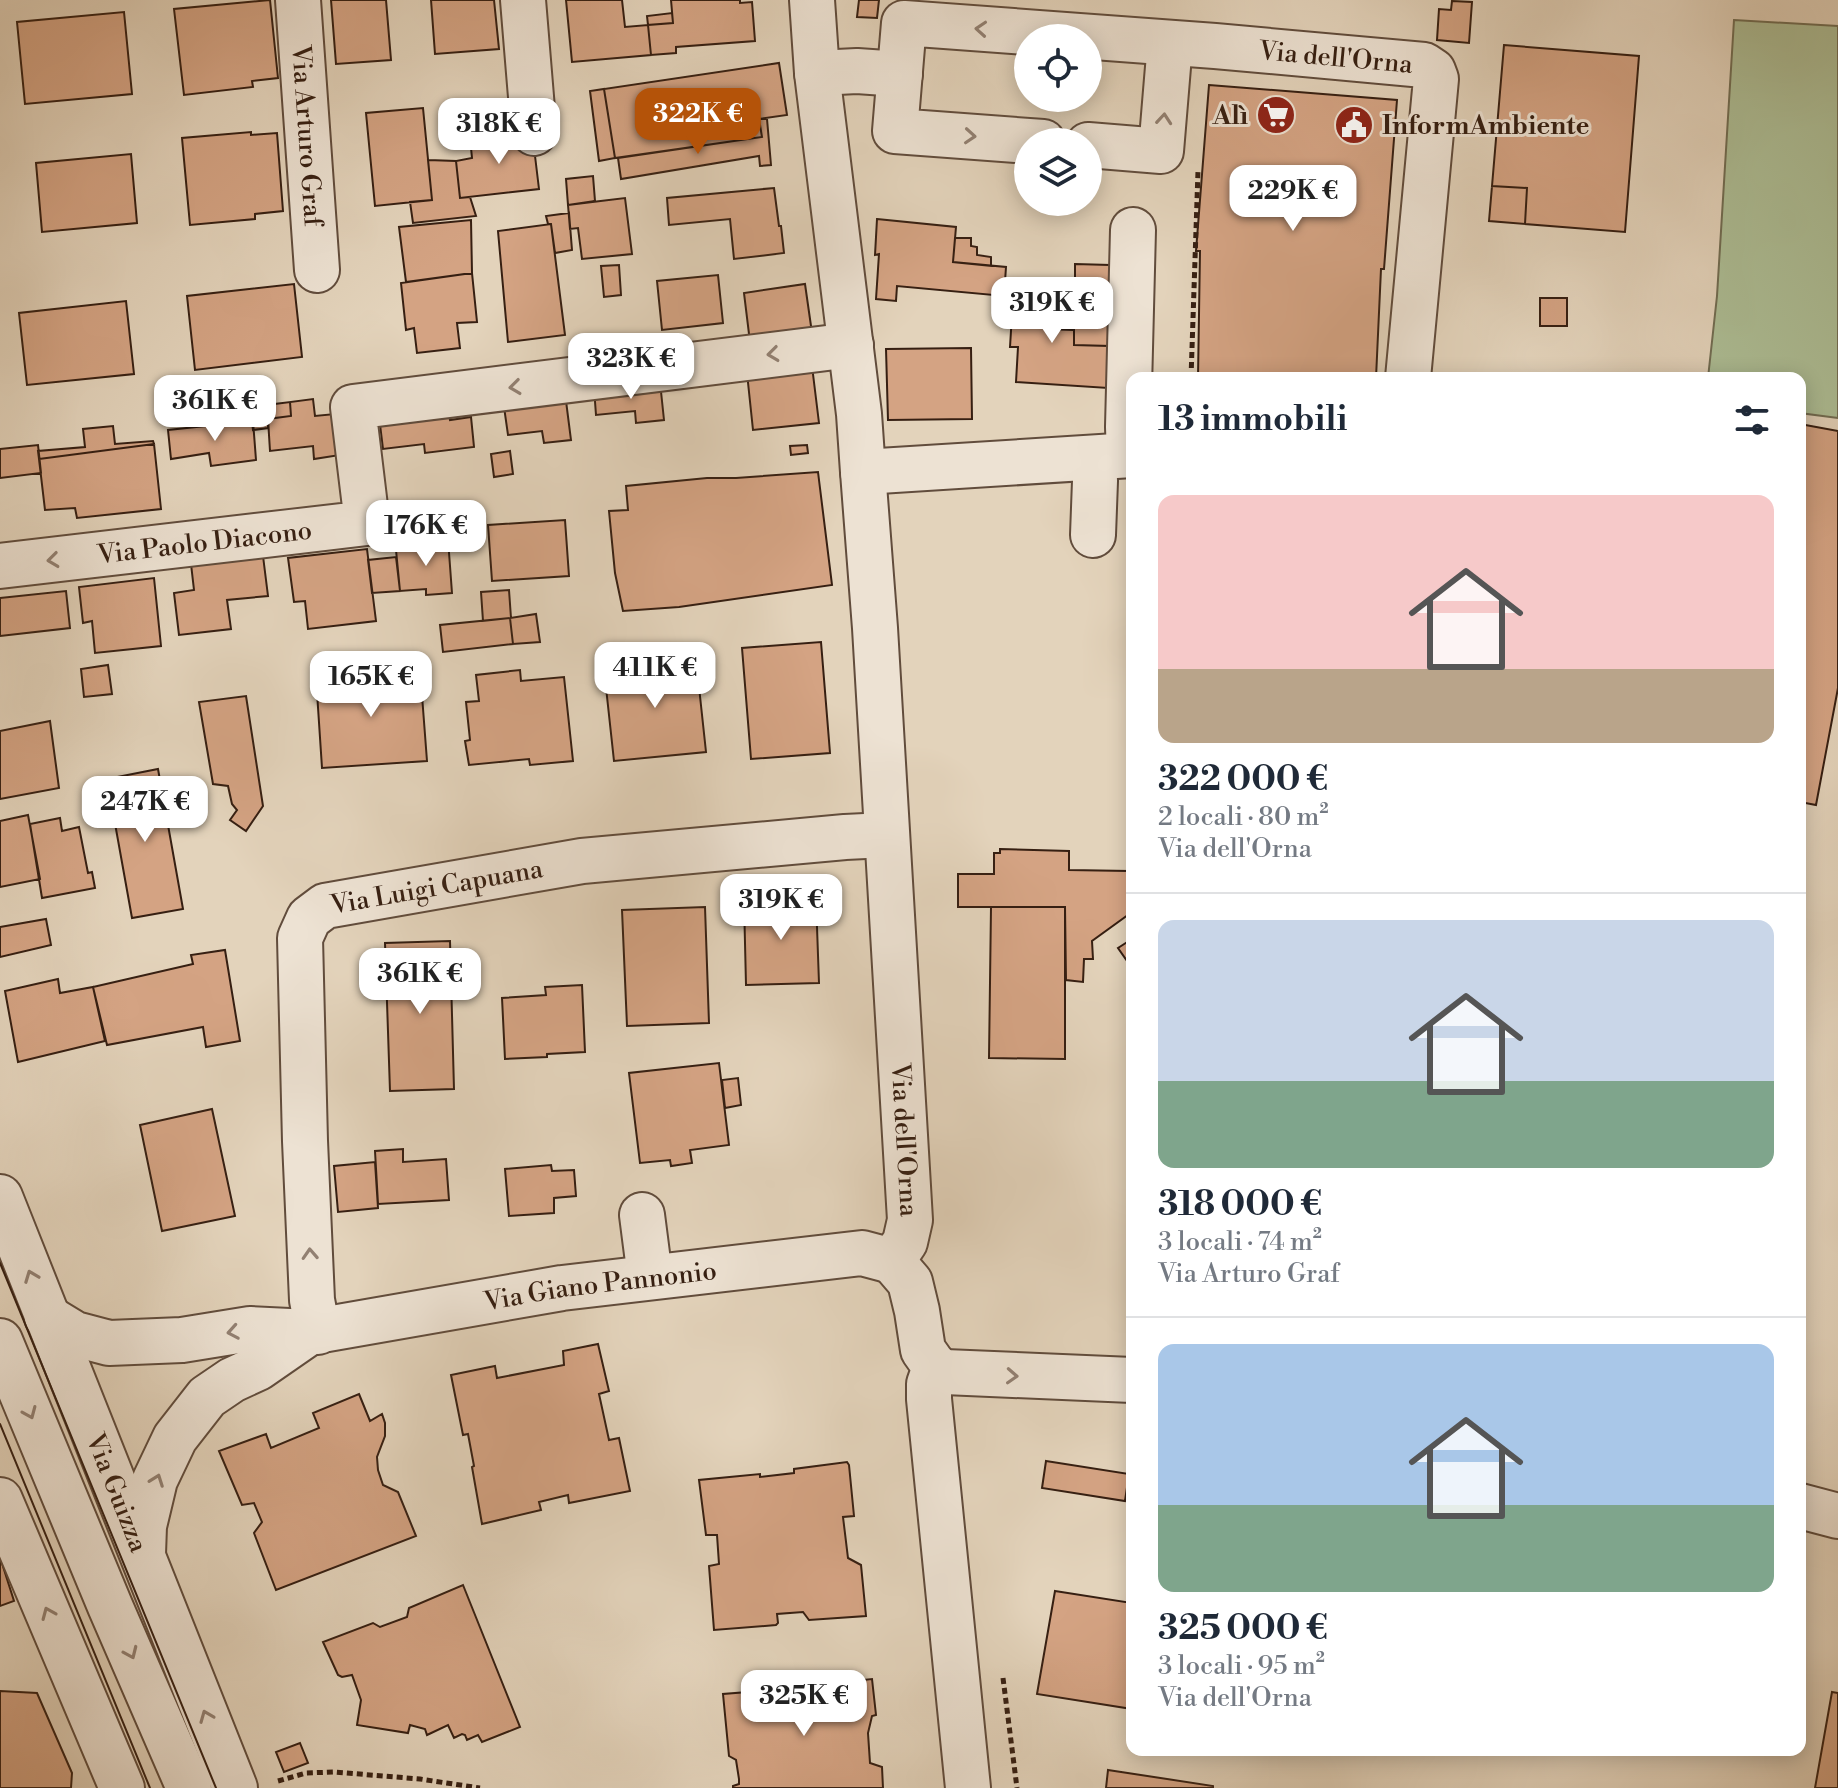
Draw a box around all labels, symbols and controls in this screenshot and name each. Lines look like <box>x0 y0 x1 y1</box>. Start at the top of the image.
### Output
one-way arrow <box>974 21 987 38</box>
map controls <box>1014 24 1102 216</box>
button: locate <box>1014 24 1102 112</box>
street label: Via dell'Orna <box>1257 35 1415 81</box>
street label: Via Arturo Graf <box>284 43 329 229</box>
pin: 322K € <box>633 88 763 156</box>
supermarket icon: Alì <box>1255 94 1297 136</box>
pin: 318K € <box>434 98 564 166</box>
text: 322K € <box>653 98 743 130</box>
place label: Alì <box>1212 100 1248 132</box>
public building icon: InformAmbiente <box>1333 104 1375 146</box>
text: 318K € <box>456 108 542 140</box>
place label: InformAmbiente <box>1382 110 1589 142</box>
one-way arrow <box>1155 112 1172 125</box>
one-way arrow <box>964 128 977 145</box>
button: layers <box>1014 128 1102 216</box>
pin: 229K € <box>1228 165 1358 233</box>
text: 229K € <box>1247 175 1339 207</box>
pin: 319K € <box>987 277 1117 345</box>
text: 319K € <box>1009 287 1095 319</box>
pin: 323K € <box>566 333 696 401</box>
text: 323K € <box>586 343 676 375</box>
one-way arrow <box>766 345 780 362</box>
pin: 361K € <box>150 375 280 443</box>
one-way arrow <box>508 378 522 395</box>
text: 361K € <box>172 385 258 417</box>
icon: filters <box>1730 398 1774 442</box>
text: 13 immobili <box>1158 399 1347 441</box>
pin: 176K € <box>361 500 491 568</box>
text: 176K € <box>384 510 468 542</box>
street label: Via Paolo Diacono <box>95 515 314 572</box>
icon: home <box>1394 547 1538 691</box>
one-way arrow <box>46 551 59 568</box>
pin: 411K € <box>590 642 720 710</box>
pin: 165K € <box>306 651 436 719</box>
text: 411K € <box>612 652 698 684</box>
text: 165K € <box>328 661 414 693</box>
text: 322 000 € <box>1158 759 1328 801</box>
pin: 247K € <box>80 776 210 844</box>
text: 247K € <box>100 786 190 818</box>
text: 2 locali · 80 m² <box>1158 801 1328 833</box>
text: Via dell'Orna <box>1158 833 1312 865</box>
street label: Via Luigi Capuana <box>327 853 546 922</box>
pin: 319K € <box>716 874 846 942</box>
text: 319K € <box>738 884 824 916</box>
pin: 361K € <box>355 948 485 1016</box>
text: 361K € <box>377 958 463 990</box>
icon: home <box>1394 972 1538 1116</box>
street label: Via dell'Orna <box>884 1061 925 1218</box>
text: 318 000 € <box>1158 1184 1322 1226</box>
text: 3 locali · 74 m² <box>1158 1226 1322 1258</box>
one-way arrow <box>302 1247 319 1260</box>
street label: Via Giano Pannonio <box>481 1255 718 1319</box>
text: Via Arturo Graf <box>1158 1258 1340 1290</box>
one-way arrow <box>24 1270 41 1284</box>
one-way arrow <box>226 1322 240 1339</box>
one-way arrow <box>1006 1367 1019 1384</box>
icon: home <box>1394 1396 1538 1540</box>
one-way arrow <box>21 1405 37 1419</box>
street label: Via Guizza <box>78 1428 155 1558</box>
one-way arrow <box>147 1474 163 1488</box>
one-way arrow <box>41 1607 57 1621</box>
text: 325 000 € <box>1158 1608 1328 1650</box>
one-way arrow <box>121 1645 137 1659</box>
text: 3 locali · 95 m² <box>1158 1650 1325 1682</box>
pin: 325K € <box>739 1670 869 1738</box>
text: 325K € <box>759 1680 849 1712</box>
text: Via dell'Orna <box>1158 1682 1312 1714</box>
one-way arrow <box>199 1710 216 1724</box>

